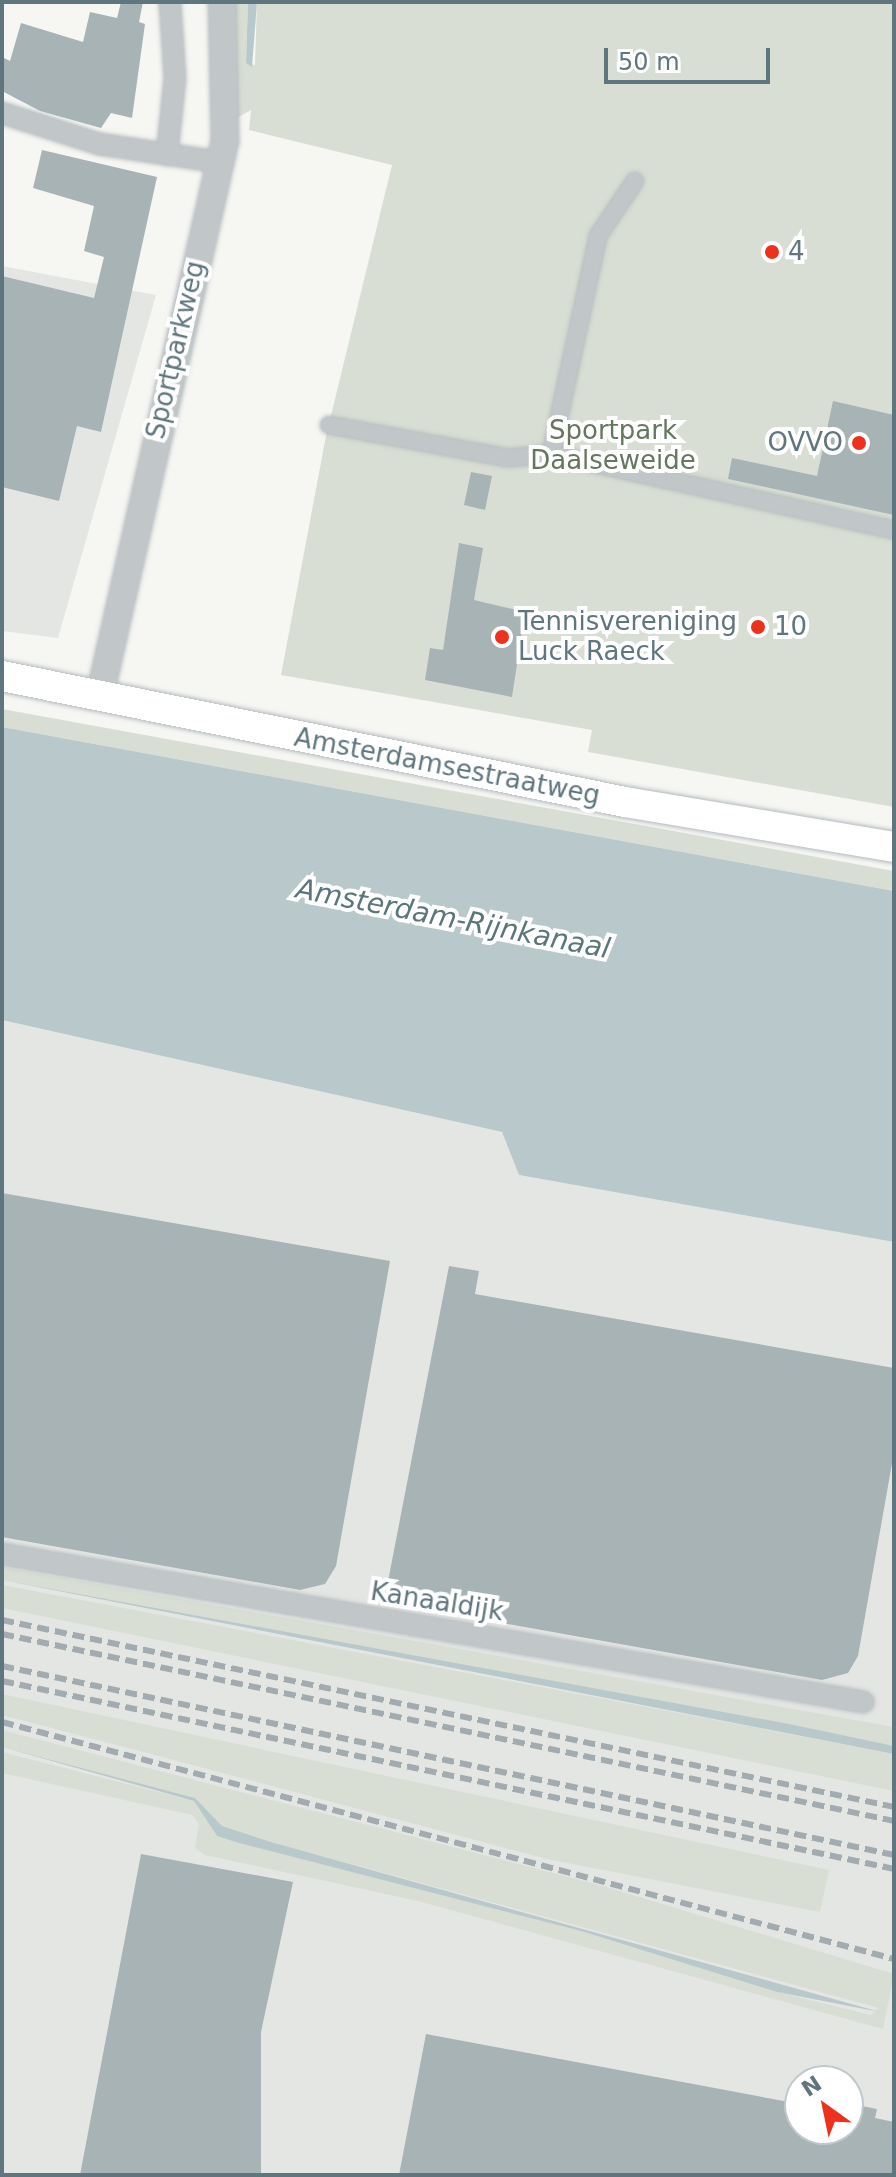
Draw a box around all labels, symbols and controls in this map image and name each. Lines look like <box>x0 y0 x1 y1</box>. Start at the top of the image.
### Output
scale bar <box>608 32 774 82</box>
text: 50 m <box>618 48 680 76</box>
place label: 4 <box>788 236 805 268</box>
marker: 4 <box>763 243 781 261</box>
street label: Sportparkweg <box>140 258 212 442</box>
park label: Sportpark Daalseweide <box>530 415 696 476</box>
place label: OVVO <box>767 427 843 459</box>
marker: OVVO <box>850 434 868 452</box>
place label: Tennisvereniging Luck Raeck <box>518 606 737 668</box>
place label: 10 <box>774 611 807 643</box>
marker: 10 <box>749 618 767 636</box>
marker: Tennisvereniging Luck Raeck <box>493 628 511 646</box>
street label: Amsterdamsestraatweg <box>292 722 602 812</box>
water label: Amsterdam-Rijnkanaal <box>293 872 613 966</box>
street label: Kanaaldijk <box>368 1576 506 1628</box>
north arrow <box>784 2065 864 2145</box>
text: N <box>797 2071 826 2102</box>

